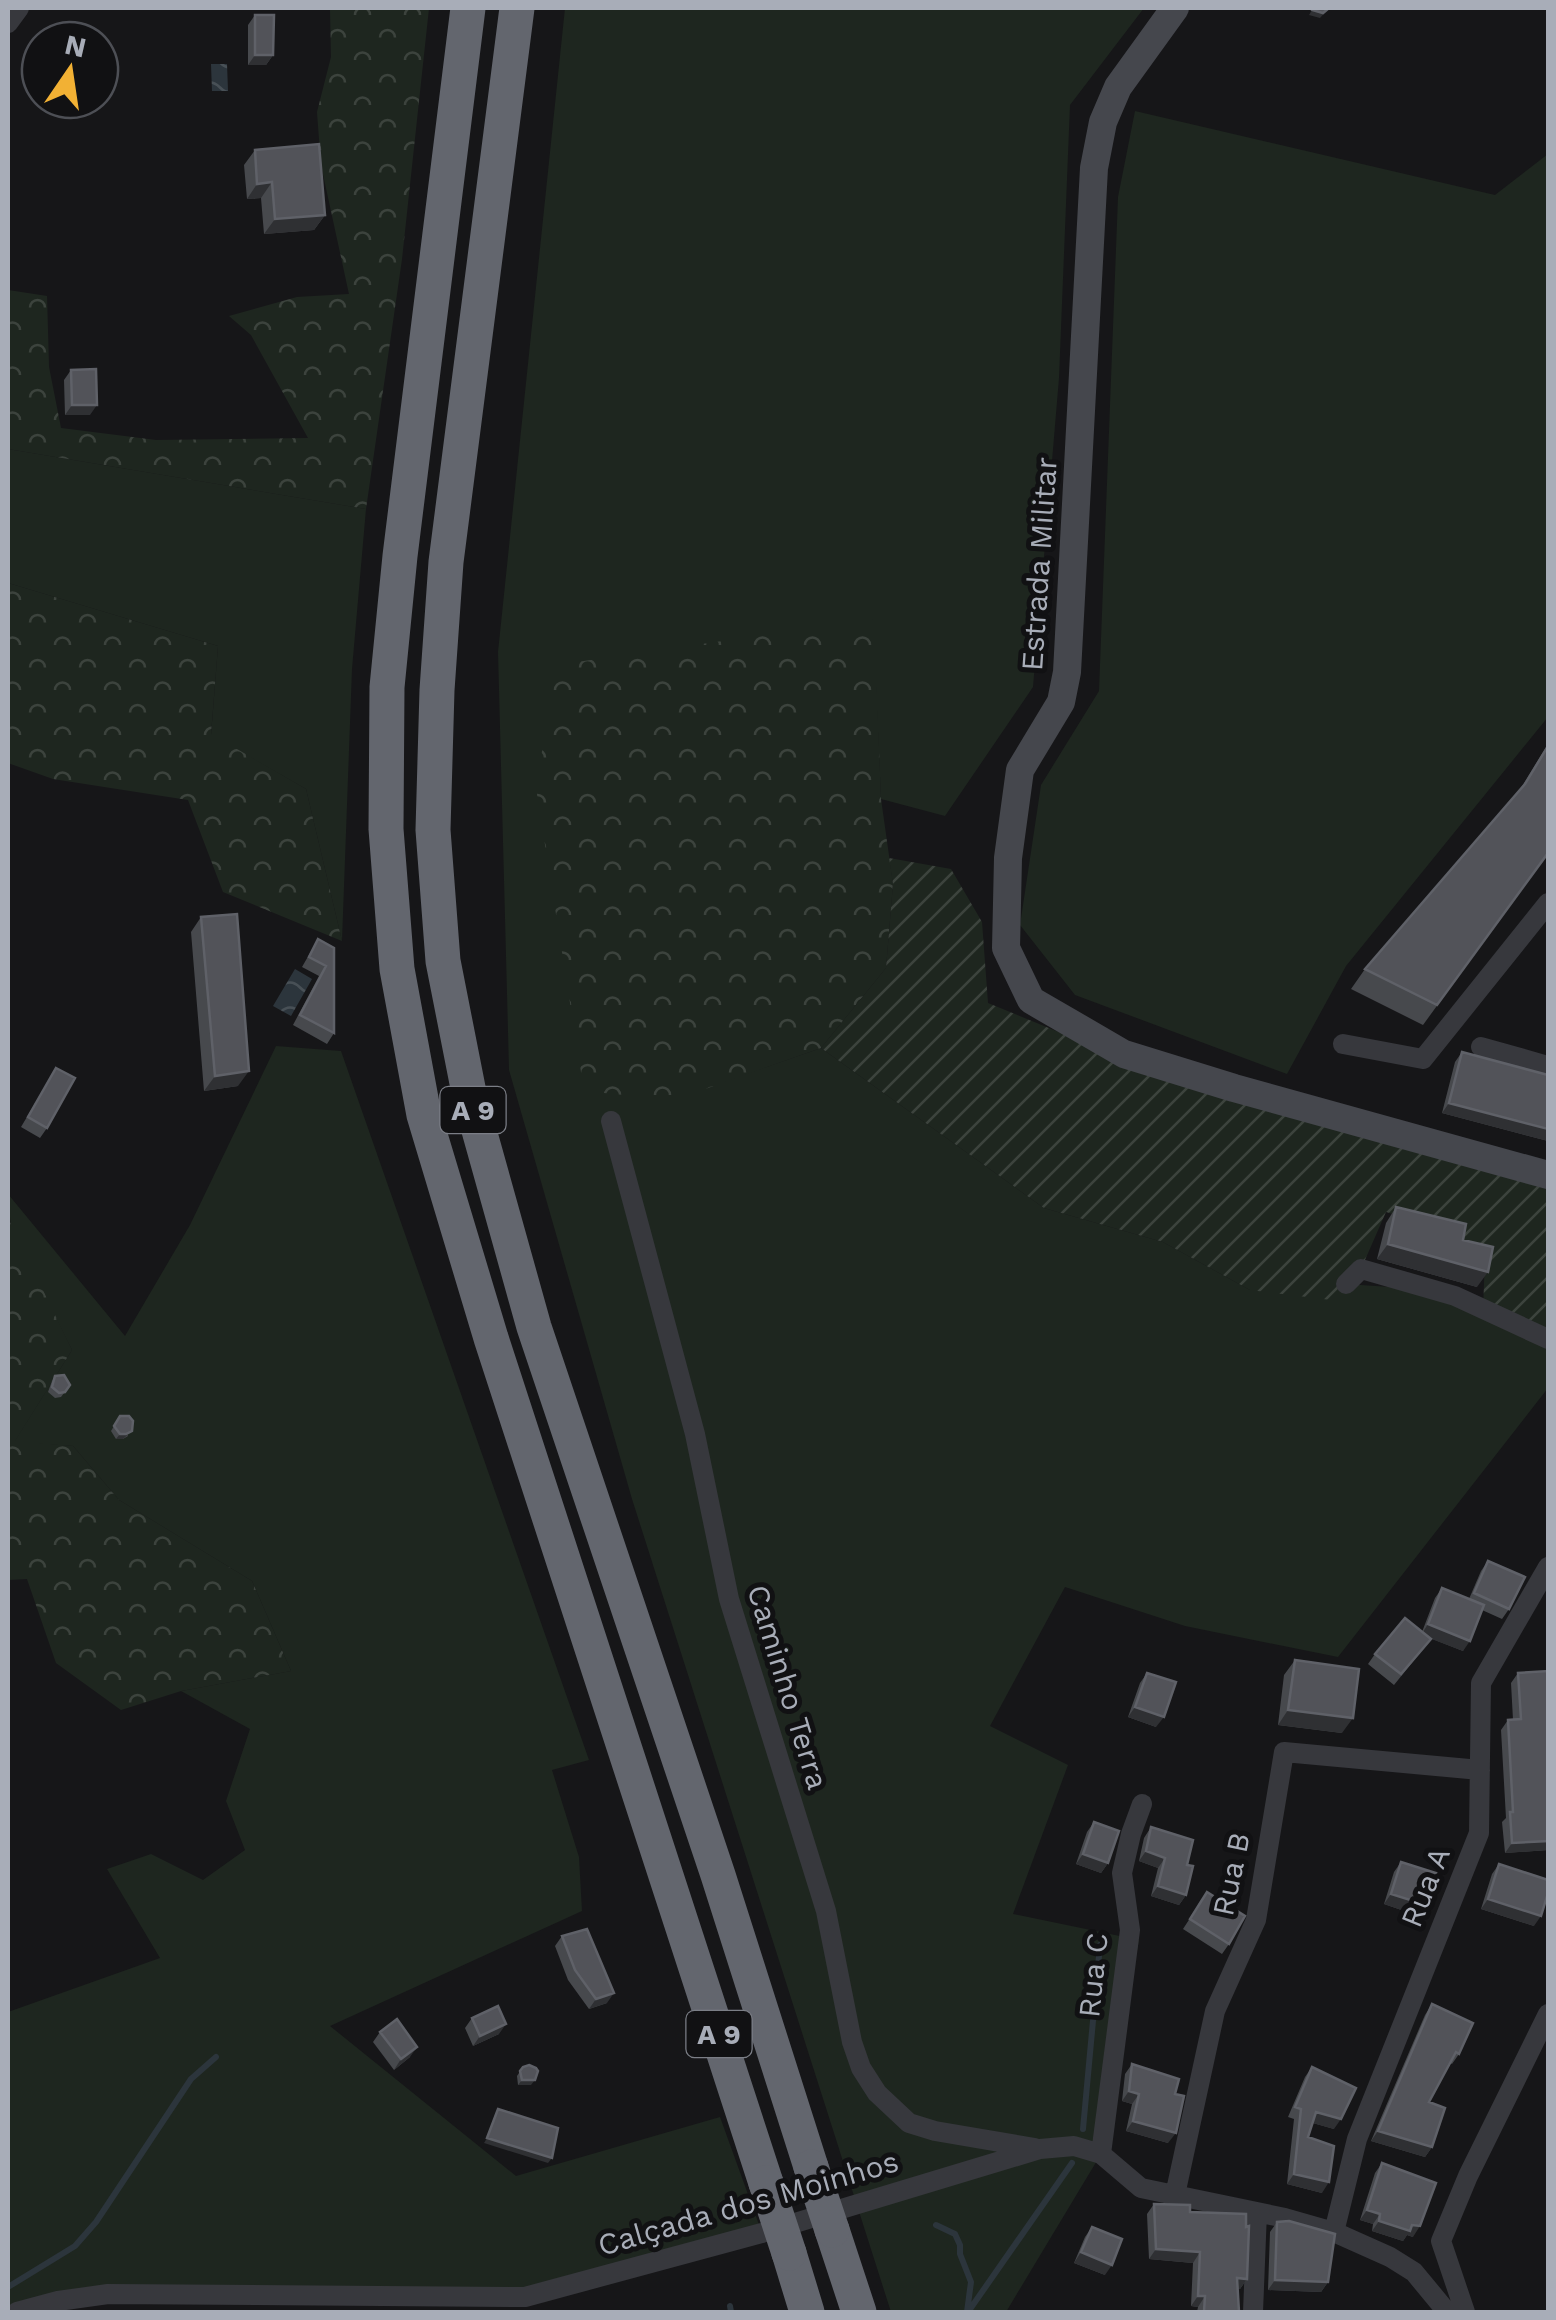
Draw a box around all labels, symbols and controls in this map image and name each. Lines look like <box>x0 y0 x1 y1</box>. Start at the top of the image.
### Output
north arrow <box>20 20 120 120</box>
text: N <box>62 28 89 65</box>
street label: Estrada Militar <box>1014 456 1064 672</box>
road number: A 9 <box>440 1087 506 1133</box>
street label: Caminho Terra <box>740 1581 836 1793</box>
street label: Rua B <box>1205 1829 1257 1919</box>
street label: Rua A <box>1393 1842 1457 1932</box>
street label: Rua C <box>1071 1931 1115 2019</box>
road number: A 9 <box>686 2011 752 2057</box>
street label: Calçada dos Moinhos <box>594 2143 902 2263</box>

